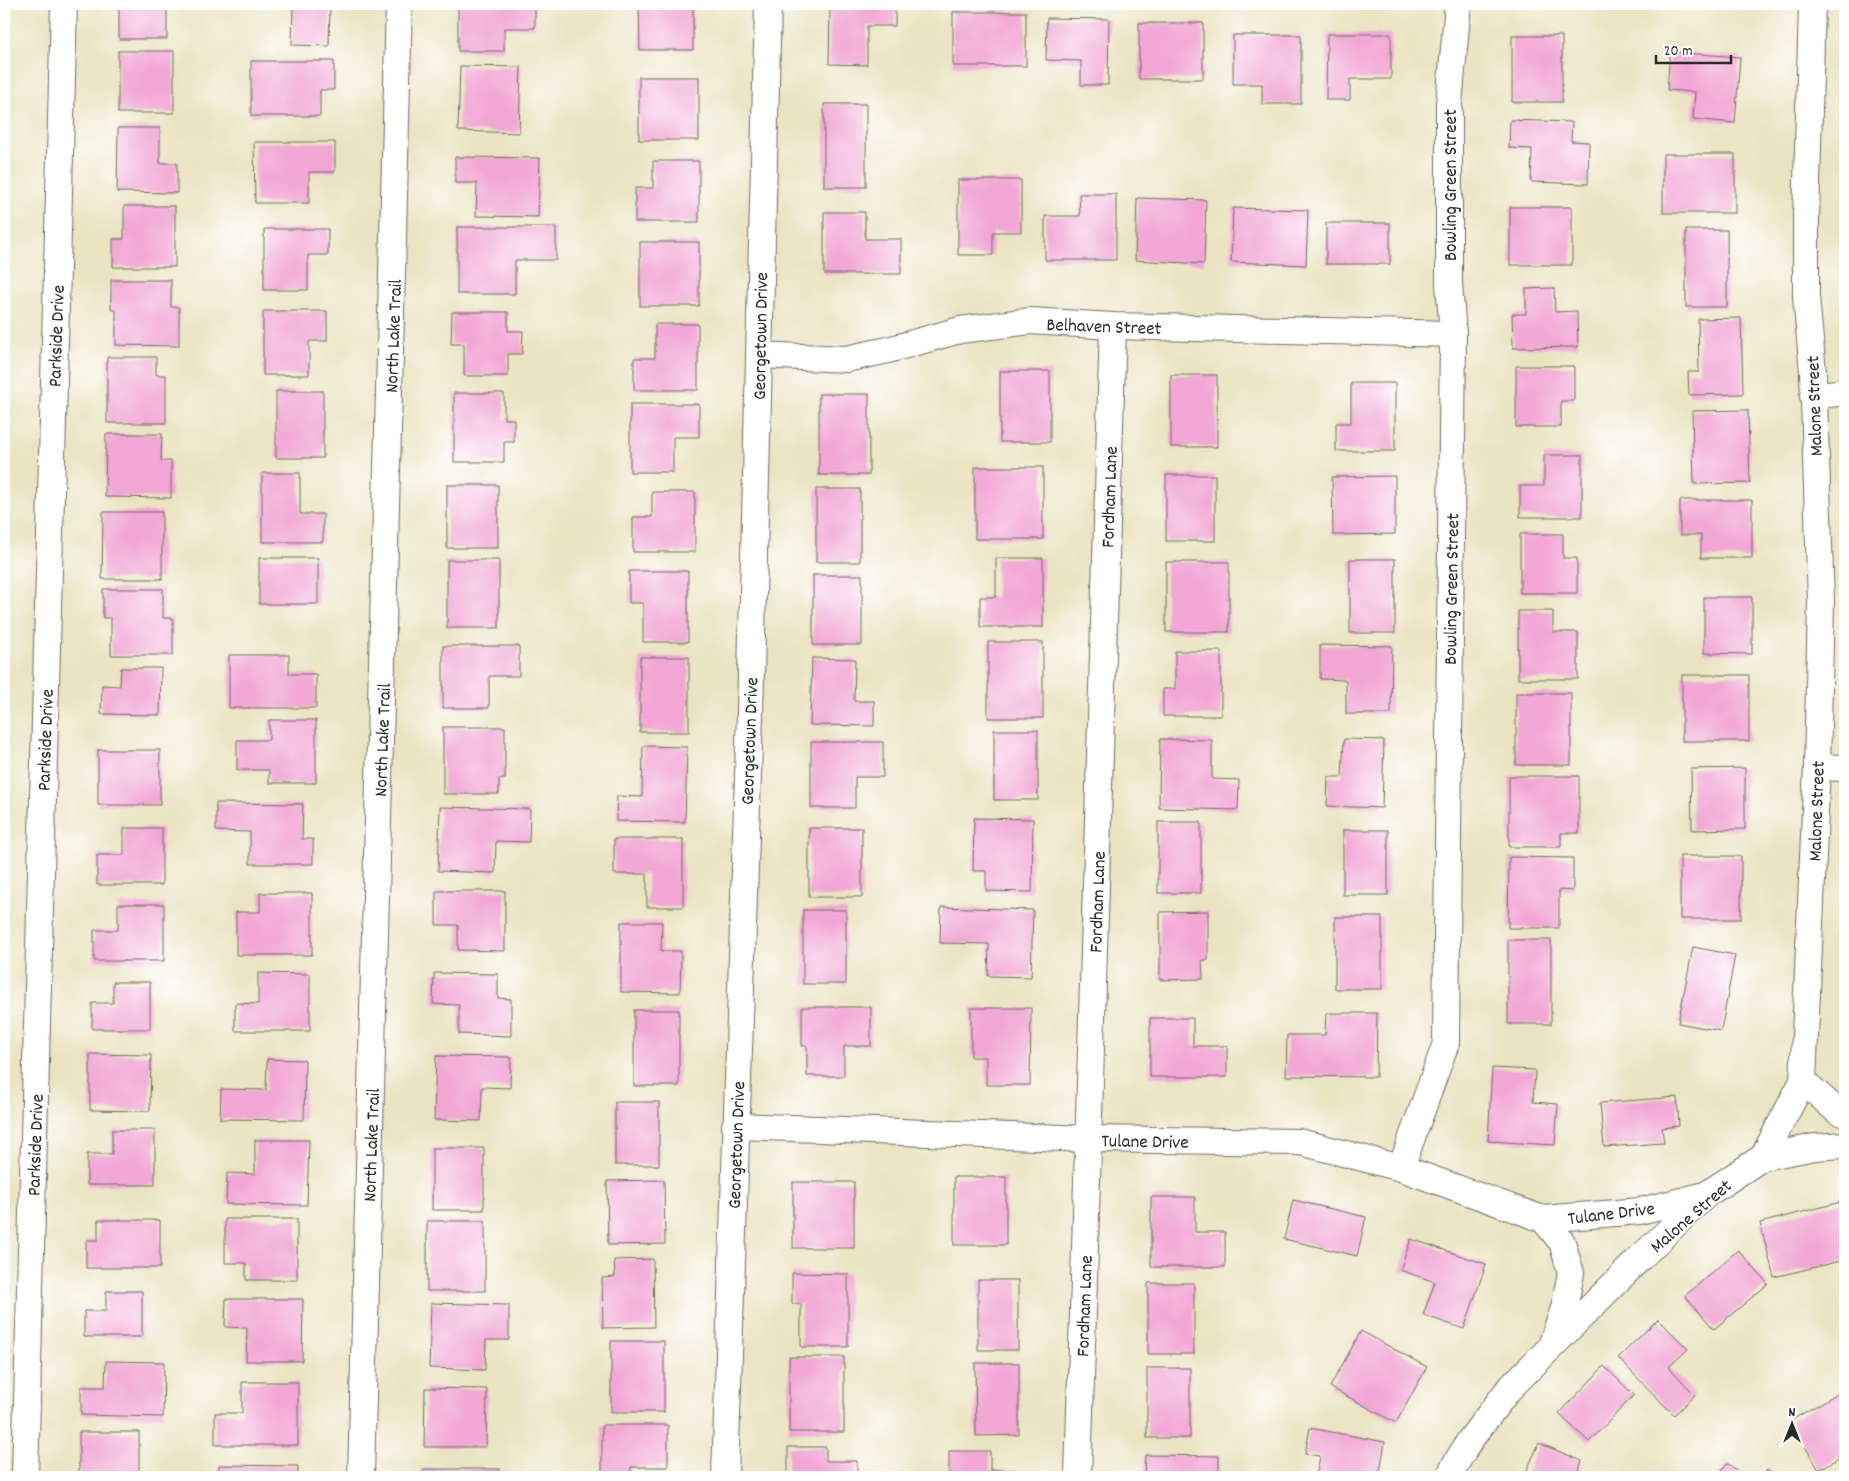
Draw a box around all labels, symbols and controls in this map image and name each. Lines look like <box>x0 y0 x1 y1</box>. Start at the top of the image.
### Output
scale bar <box>1656 32 1732 64</box>
text: 20 m <box>1664 41 1692 63</box>
street label: Bowling Green Street <box>1439 109 1466 261</box>
street label: Georgetown Drive <box>748 272 777 400</box>
street label: North Lake Trail <box>380 278 411 393</box>
street label: Parkside Drive <box>43 285 74 388</box>
street label: Belhaven Street <box>1046 313 1162 344</box>
street label: Malone Street <box>1801 355 1832 457</box>
street label: Fordham Lane <box>1096 446 1127 548</box>
street label: Bowling Green Street <box>1439 513 1468 665</box>
street label: Georgetown Drive <box>736 677 767 805</box>
street label: North Lake Trail <box>369 682 400 797</box>
street label: Parkside Drive <box>32 689 63 792</box>
street label: Malone Street <box>1803 760 1834 862</box>
street label: Fordham Lane <box>1084 851 1115 953</box>
street label: Georgetown Drive <box>723 1081 754 1209</box>
street label: North Lake Trail <box>358 1087 389 1202</box>
street label: Parkside Drive <box>22 1094 53 1197</box>
street label: Tulane Drive <box>1101 1129 1189 1158</box>
street label: Malone Street <box>1645 1174 1739 1261</box>
street label: Tulane Drive <box>1566 1197 1656 1234</box>
street label: Fordham Lane <box>1071 1255 1102 1357</box>
north arrow <box>1766 1398 1816 1448</box>
text: N <box>1789 1403 1796 1423</box>

